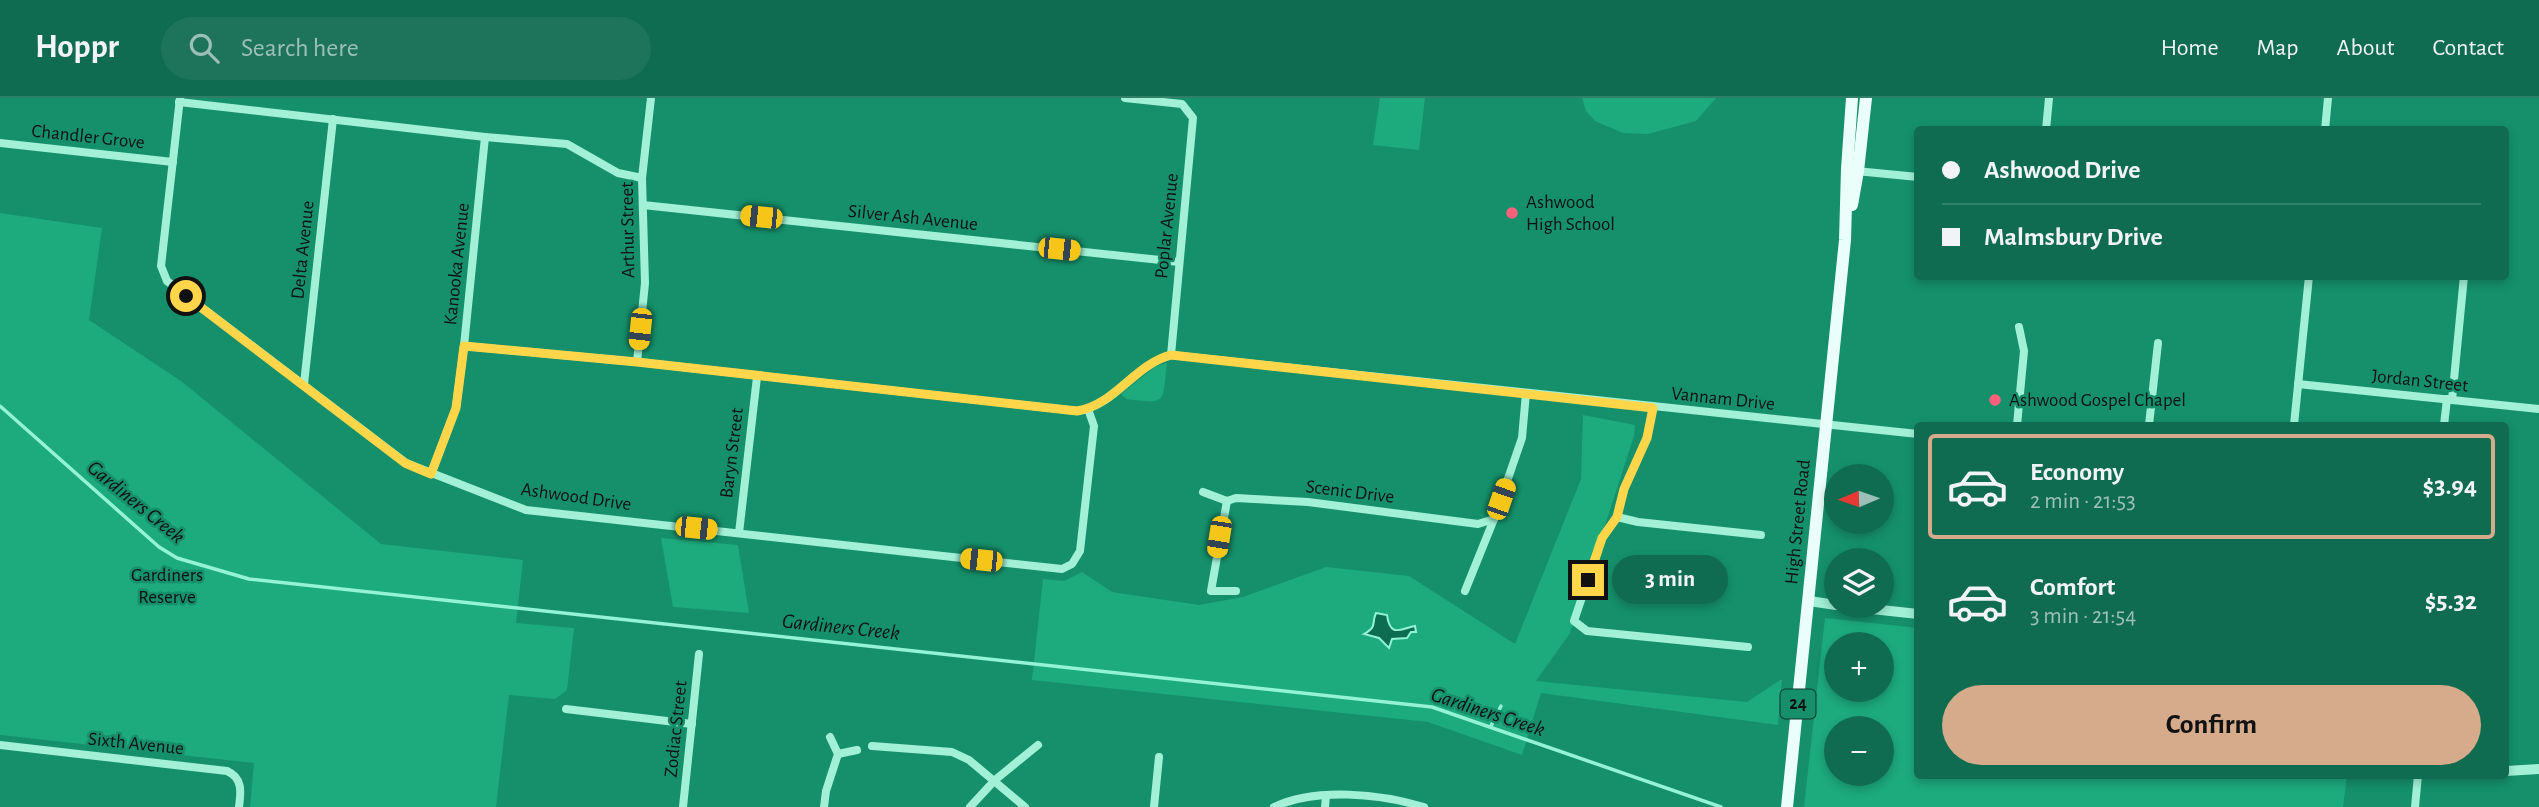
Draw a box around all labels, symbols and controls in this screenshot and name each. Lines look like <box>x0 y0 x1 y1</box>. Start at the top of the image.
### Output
search box <box>161 17 651 80</box>
icon: search <box>185 29 223 67</box>
text: Hoppr <box>35 31 119 64</box>
text: Search here <box>241 35 359 61</box>
text: Home <box>2161 36 2219 60</box>
text: Map <box>2257 36 2299 60</box>
text: About <box>2337 36 2394 60</box>
text: Contact <box>2432 36 2504 60</box>
street label: Chandler Grove <box>31 122 145 152</box>
text: Ashwood Drive <box>1984 157 2140 183</box>
street label: Poplar Avenue <box>1152 172 1182 280</box>
street label: Arthur Street <box>618 182 638 278</box>
place label: Ashwood High School <box>1526 193 1615 234</box>
street label: Delta Avenue <box>288 200 318 300</box>
street label: Kanooka Avenue <box>441 202 473 326</box>
street label: Silver Ash Avenue <box>847 202 979 234</box>
car <box>740 204 783 230</box>
marker: Ashwood High School <box>1504 205 1520 221</box>
text: Malmsbury Drive <box>1984 224 2163 250</box>
car <box>1038 236 1081 262</box>
route start <box>170 280 202 312</box>
car <box>628 307 653 351</box>
street label: Jordan Street <box>2371 366 2469 396</box>
street label: Vannam Drive <box>1670 384 1776 414</box>
place label: Ashwood Gospel Chapel <box>2009 391 2186 410</box>
marker: Ashwood Gospel Chapel <box>1987 392 2003 408</box>
street label: Baryn Street <box>717 407 747 499</box>
icon: car <box>1946 455 2009 518</box>
water label: Gardiners Creek <box>83 457 189 548</box>
street label: High Street Road <box>1782 458 1814 585</box>
text: Economy <box>2030 459 2124 485</box>
north arrow <box>1824 464 1894 534</box>
map controls <box>1824 464 1894 786</box>
text: $3.94 <box>2423 473 2477 499</box>
car <box>1485 476 1518 522</box>
street label: Scenic Drive <box>1305 477 1395 507</box>
street label: Ashwood Drive <box>520 480 632 514</box>
text: 2 min · 21:53 <box>2030 490 2136 513</box>
car <box>675 515 718 541</box>
car <box>1206 515 1233 559</box>
car <box>960 547 1003 573</box>
button: layers <box>1824 548 1894 618</box>
callout: 3 min <box>1612 556 1728 604</box>
route end <box>1572 564 1604 596</box>
park label: Gardiners Reserve <box>131 566 203 607</box>
text: 3 min <box>1645 568 1695 591</box>
icon: car <box>1946 570 2009 633</box>
text: Comfort <box>2030 574 2115 600</box>
text: $5.32 <box>2425 588 2477 614</box>
text: 3 min · 21:54 <box>2030 605 2136 628</box>
water label: Gardiners Creek <box>781 610 901 644</box>
button: + <box>1824 632 1894 702</box>
street label: Zodiac Street <box>661 680 691 778</box>
water label: Gardiners Creek <box>1429 684 1548 740</box>
button: Confirm <box>1942 685 2481 765</box>
road number: 24 <box>1780 690 1815 718</box>
button: − <box>1824 716 1894 786</box>
street label: Sixth Avenue <box>87 730 185 758</box>

